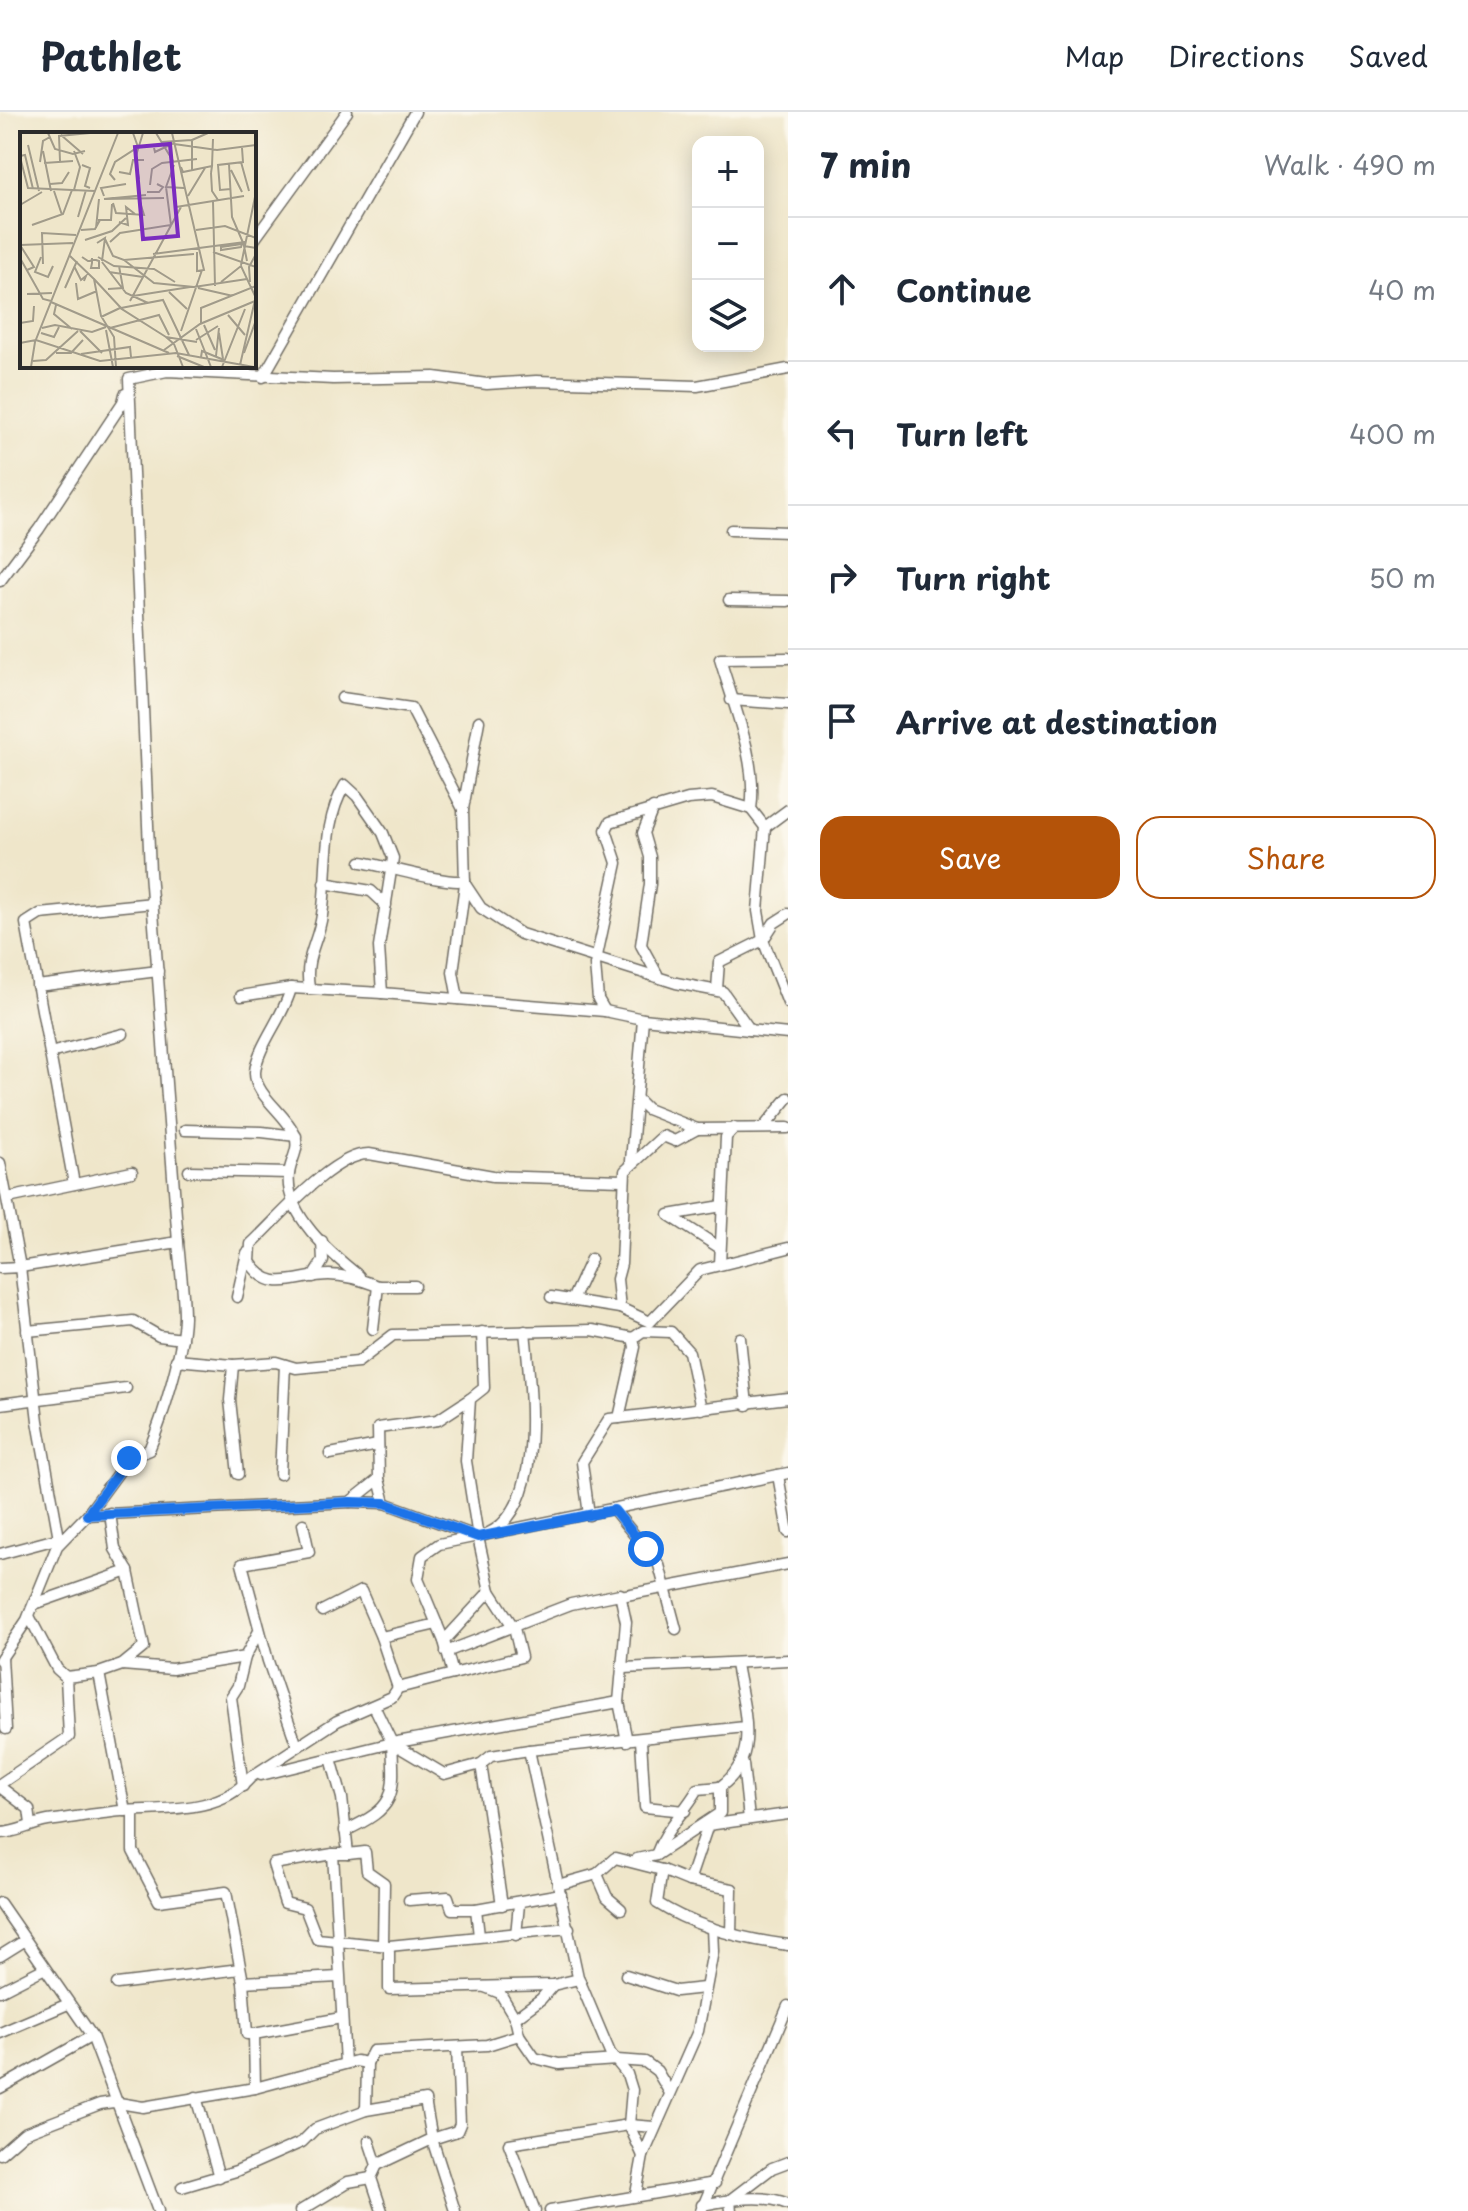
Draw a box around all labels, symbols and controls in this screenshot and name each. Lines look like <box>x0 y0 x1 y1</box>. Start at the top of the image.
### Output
text: Pathlet <box>40 27 182 84</box>
text: Map <box>1065 34 1124 77</box>
text: Directions <box>1168 34 1305 77</box>
text: Saved <box>1349 34 1428 77</box>
inset map <box>20 132 256 368</box>
map controls <box>692 136 764 352</box>
button: + <box>692 136 764 208</box>
text: 7 min <box>820 138 911 190</box>
text: Walk · 490 m <box>1264 145 1436 184</box>
button: − <box>692 208 764 280</box>
icon: ahead <box>820 267 864 311</box>
text: Continue <box>896 267 1031 312</box>
text: 40 m <box>1368 270 1436 309</box>
button: layers <box>692 280 764 352</box>
icon: left <box>820 411 864 455</box>
text: Turn left <box>896 411 1028 456</box>
text: 400 m <box>1349 414 1436 453</box>
icon: right <box>820 555 864 599</box>
text: Turn right <box>896 555 1051 600</box>
text: 50 m <box>1369 558 1436 597</box>
icon: arrive <box>820 699 864 743</box>
text: Arrive at destination <box>896 699 1218 744</box>
button: Save <box>820 816 1120 899</box>
button: Share <box>1136 816 1436 899</box>
route end <box>111 1440 147 1476</box>
route start <box>628 1531 664 1567</box>

